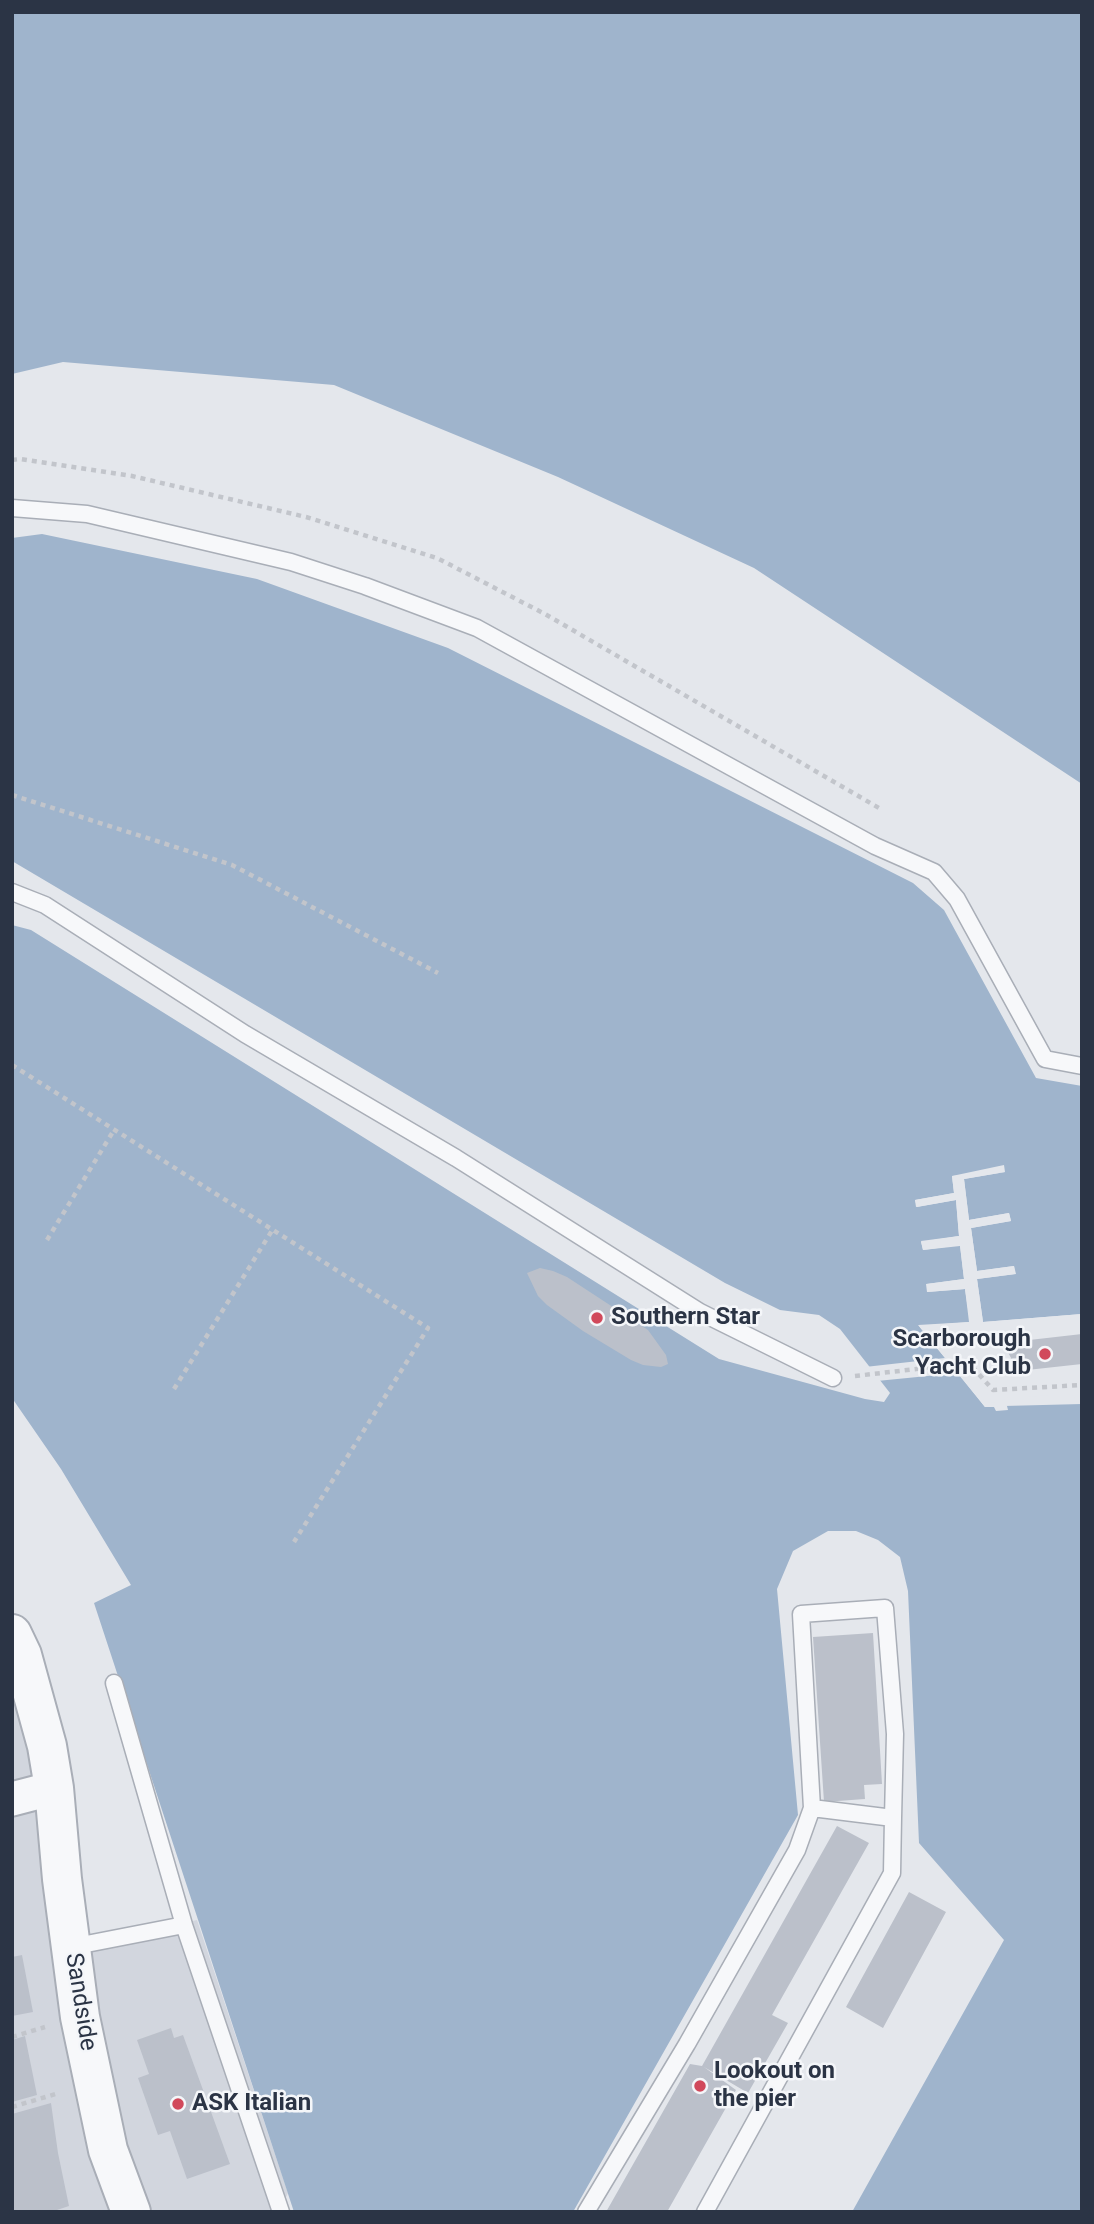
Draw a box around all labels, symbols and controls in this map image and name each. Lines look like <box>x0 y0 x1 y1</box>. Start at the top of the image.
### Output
place label: Southern Star <box>611 1304 760 1332</box>
marker: Southern Star <box>589 1310 605 1326</box>
place label: Scarborough Yacht Club <box>892 1326 1031 1382</box>
marker: Scarborough Yacht Club <box>1037 1346 1053 1362</box>
street label: Sandside <box>58 1951 102 2053</box>
place label: Lookout on the pier <box>714 2058 835 2114</box>
marker: Lookout on the pier <box>692 2078 708 2094</box>
place label: ASK Italian <box>192 2090 311 2118</box>
marker: ASK Italian <box>170 2096 186 2112</box>

